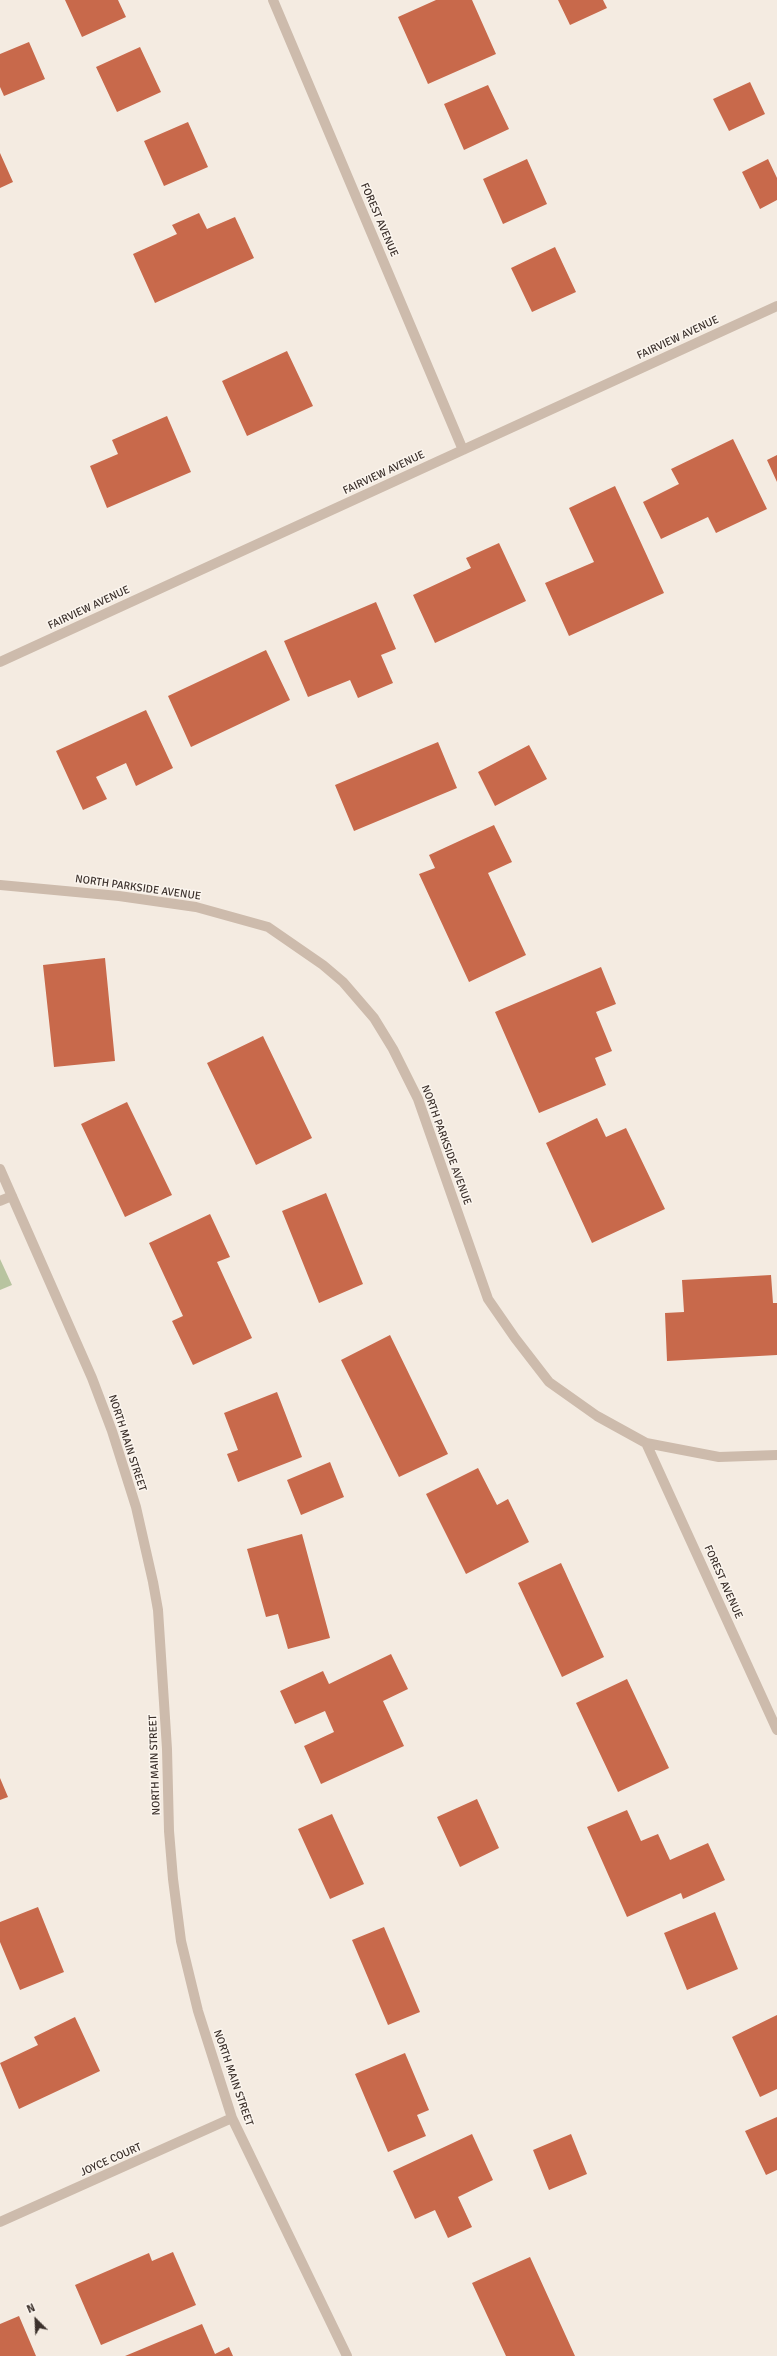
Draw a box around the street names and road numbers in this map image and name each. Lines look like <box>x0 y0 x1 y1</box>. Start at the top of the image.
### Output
street label: FOREST AVENUE <box>357 181 401 259</box>
street label: FAIRVIEW AVENUE <box>635 313 721 363</box>
street label: FAIRVIEW AVENUE <box>341 448 427 498</box>
street label: FAIRVIEW AVENUE <box>46 583 132 633</box>
street label: NORTH PARKSIDE AVENUE <box>74 873 202 903</box>
street label: NORTH PARKSIDE AVENUE <box>418 1083 474 1207</box>
street label: NORTH MAIN STREET <box>105 1393 149 1493</box>
street label: FOREST AVENUE <box>701 1543 745 1621</box>
street label: NORTH MAIN STREET <box>147 1714 163 1816</box>
street label: NORTH MAIN STREET <box>210 2028 256 2128</box>
street label: JOYCE COURT <box>78 2141 144 2179</box>

